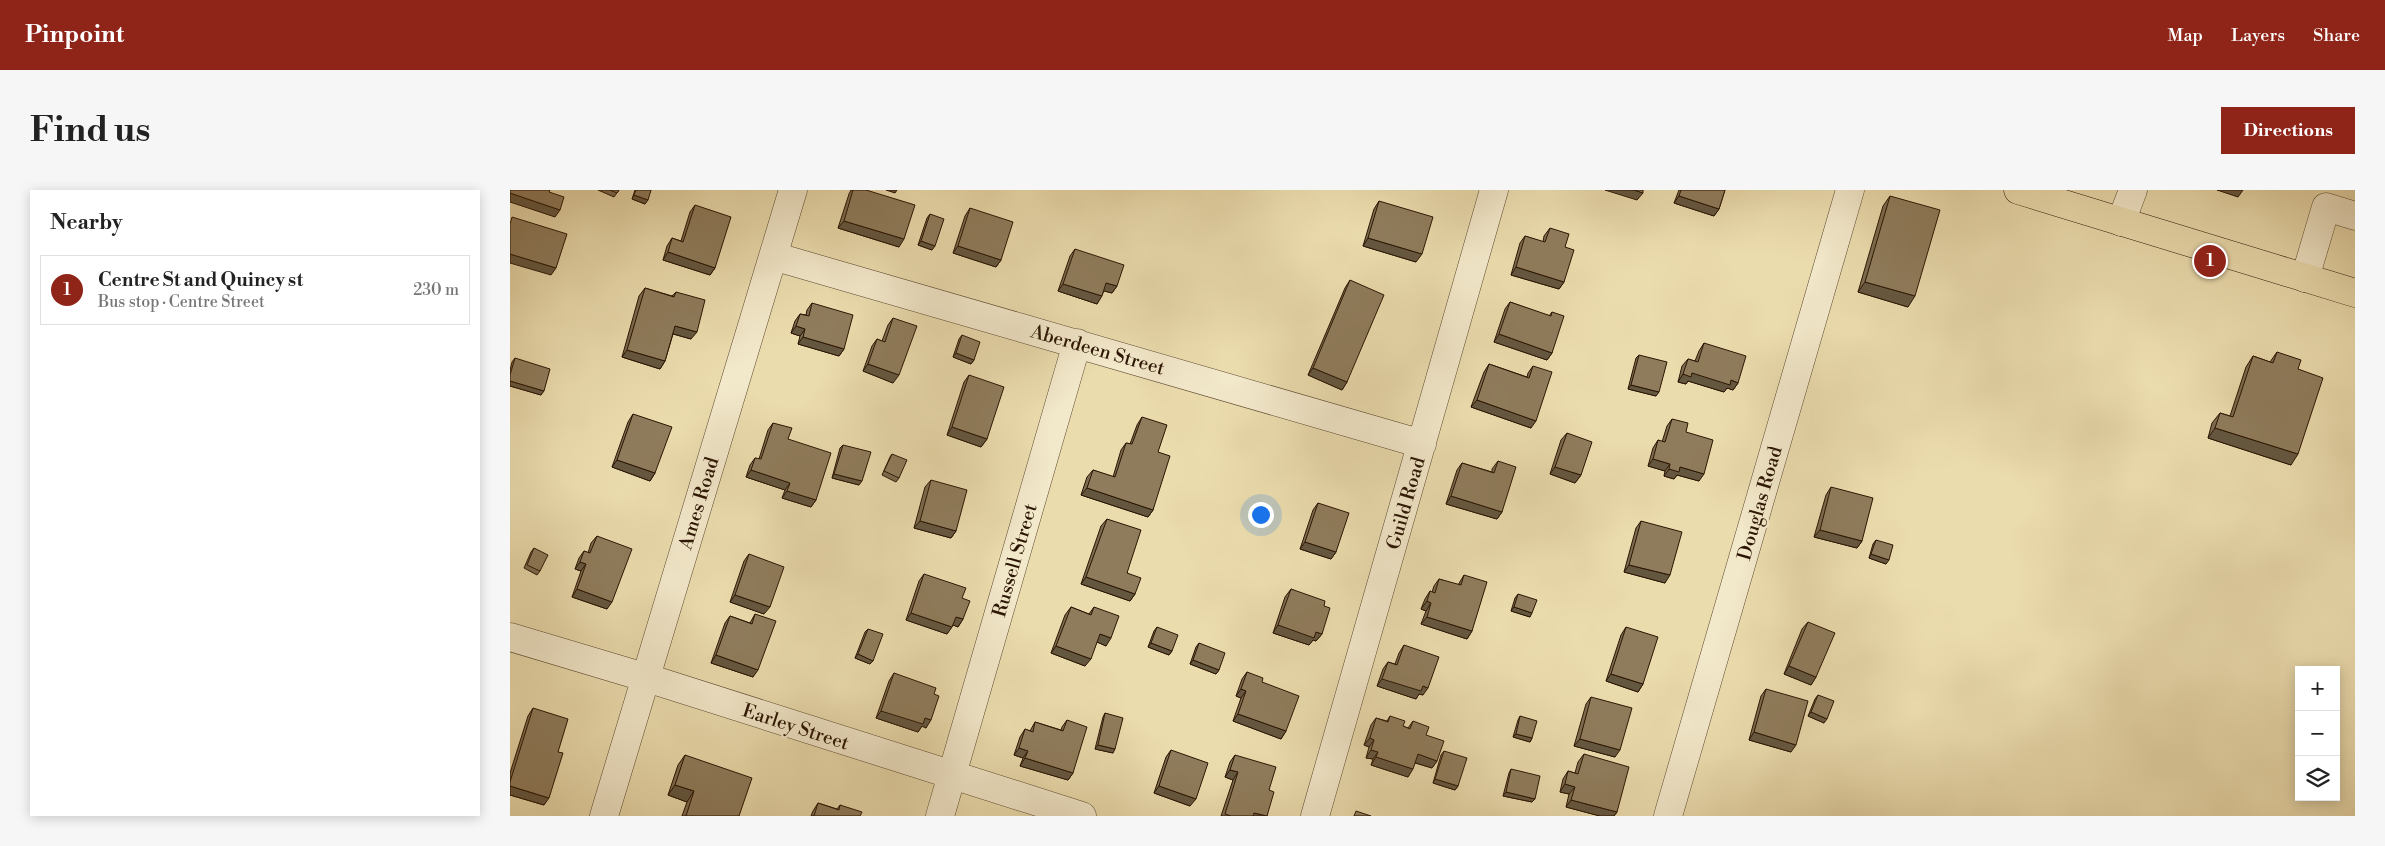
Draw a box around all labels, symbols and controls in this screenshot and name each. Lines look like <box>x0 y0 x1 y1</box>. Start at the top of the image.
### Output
text: Pinpoint <box>25 20 124 50</box>
text: Map <box>2168 24 2203 47</box>
text: Layers <box>2231 24 2285 47</box>
text: Share <box>2313 24 2360 47</box>
button: Directions <box>2221 107 2355 154</box>
text: Find us <box>30 109 150 152</box>
text: Nearby <box>50 210 123 236</box>
pin: 1 <box>2194 242 2226 280</box>
text: Centre St and Quincy st <box>98 268 303 292</box>
text: 1 <box>63 280 71 300</box>
text: 230 m <box>413 280 459 300</box>
text: Bus stop · Centre Street <box>98 292 265 312</box>
street label: Aberdeen Street <box>1027 319 1168 381</box>
street label: Douglas Road <box>1732 443 1788 563</box>
street label: Ames Road <box>673 454 724 553</box>
street label: Guild Road <box>1381 454 1431 552</box>
street label: Russell Street <box>987 500 1043 620</box>
your location <box>1248 502 1274 528</box>
map controls <box>2295 666 2340 801</box>
button: + <box>2295 666 2340 711</box>
street label: Earley Street <box>739 698 852 756</box>
button: − <box>2295 711 2340 756</box>
button: layers <box>2295 756 2340 801</box>

